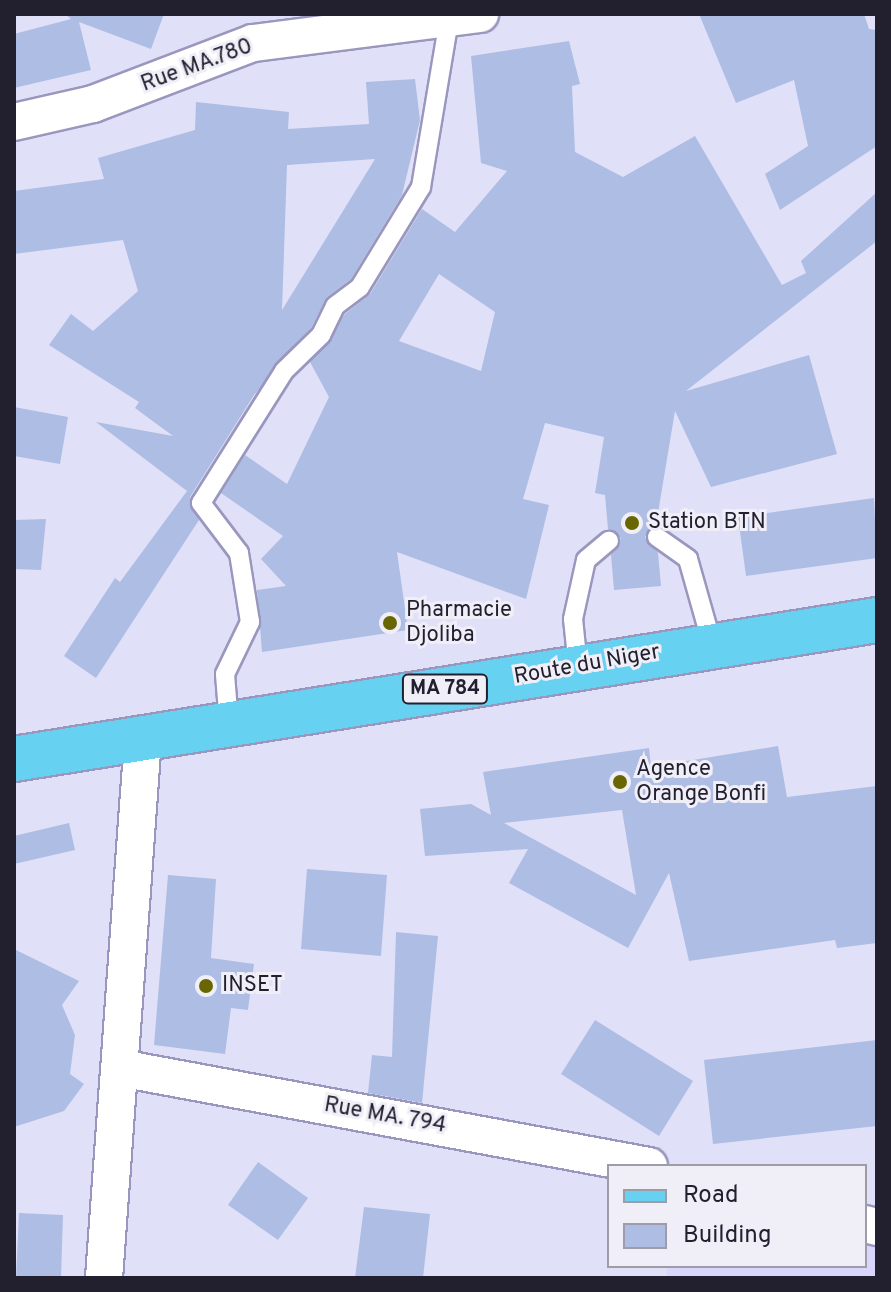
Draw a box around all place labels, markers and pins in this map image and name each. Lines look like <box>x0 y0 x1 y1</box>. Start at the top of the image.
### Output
place label: Station BTN <box>648 510 766 536</box>
marker: Station BTN <box>623 514 641 532</box>
place label: Pharmacie Djoliba <box>406 597 512 648</box>
marker: Pharmacie Djoliba <box>381 614 399 632</box>
place label: Agence Orange Bonfi <box>636 756 766 808</box>
marker: Agence Orange Bonfi <box>611 773 629 791</box>
place label: INSET <box>222 973 283 999</box>
marker: INSET <box>197 977 215 995</box>

